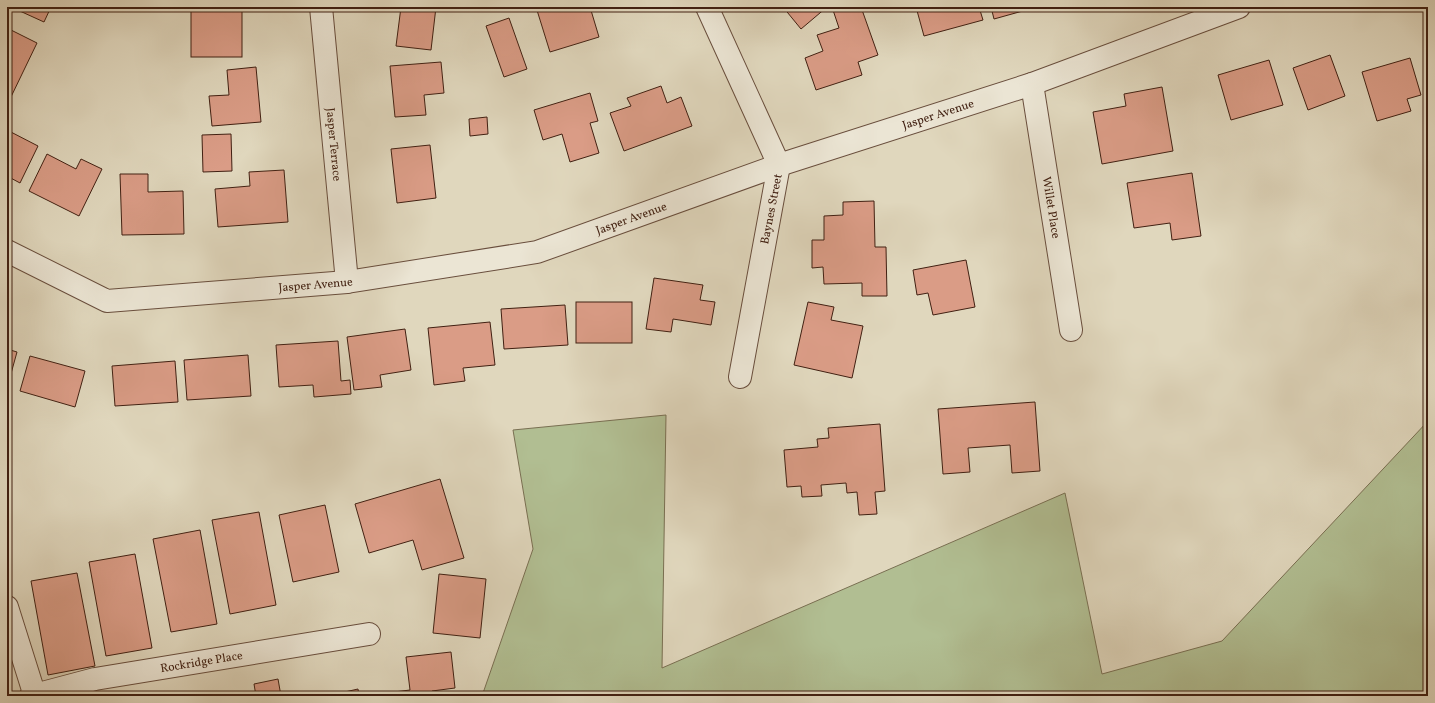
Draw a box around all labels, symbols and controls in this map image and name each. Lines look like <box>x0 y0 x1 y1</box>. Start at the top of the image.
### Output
street label: Jasper Avenue <box>900 96 976 134</box>
street label: Jasper Terrace <box>322 107 344 182</box>
street label: Baynes Street <box>757 173 787 246</box>
street label: Willet Place <box>1038 176 1063 240</box>
street label: Jasper Avenue <box>594 199 670 239</box>
street label: Jasper Avenue <box>278 274 354 296</box>
street label: Rockridge Place <box>159 648 244 677</box>

